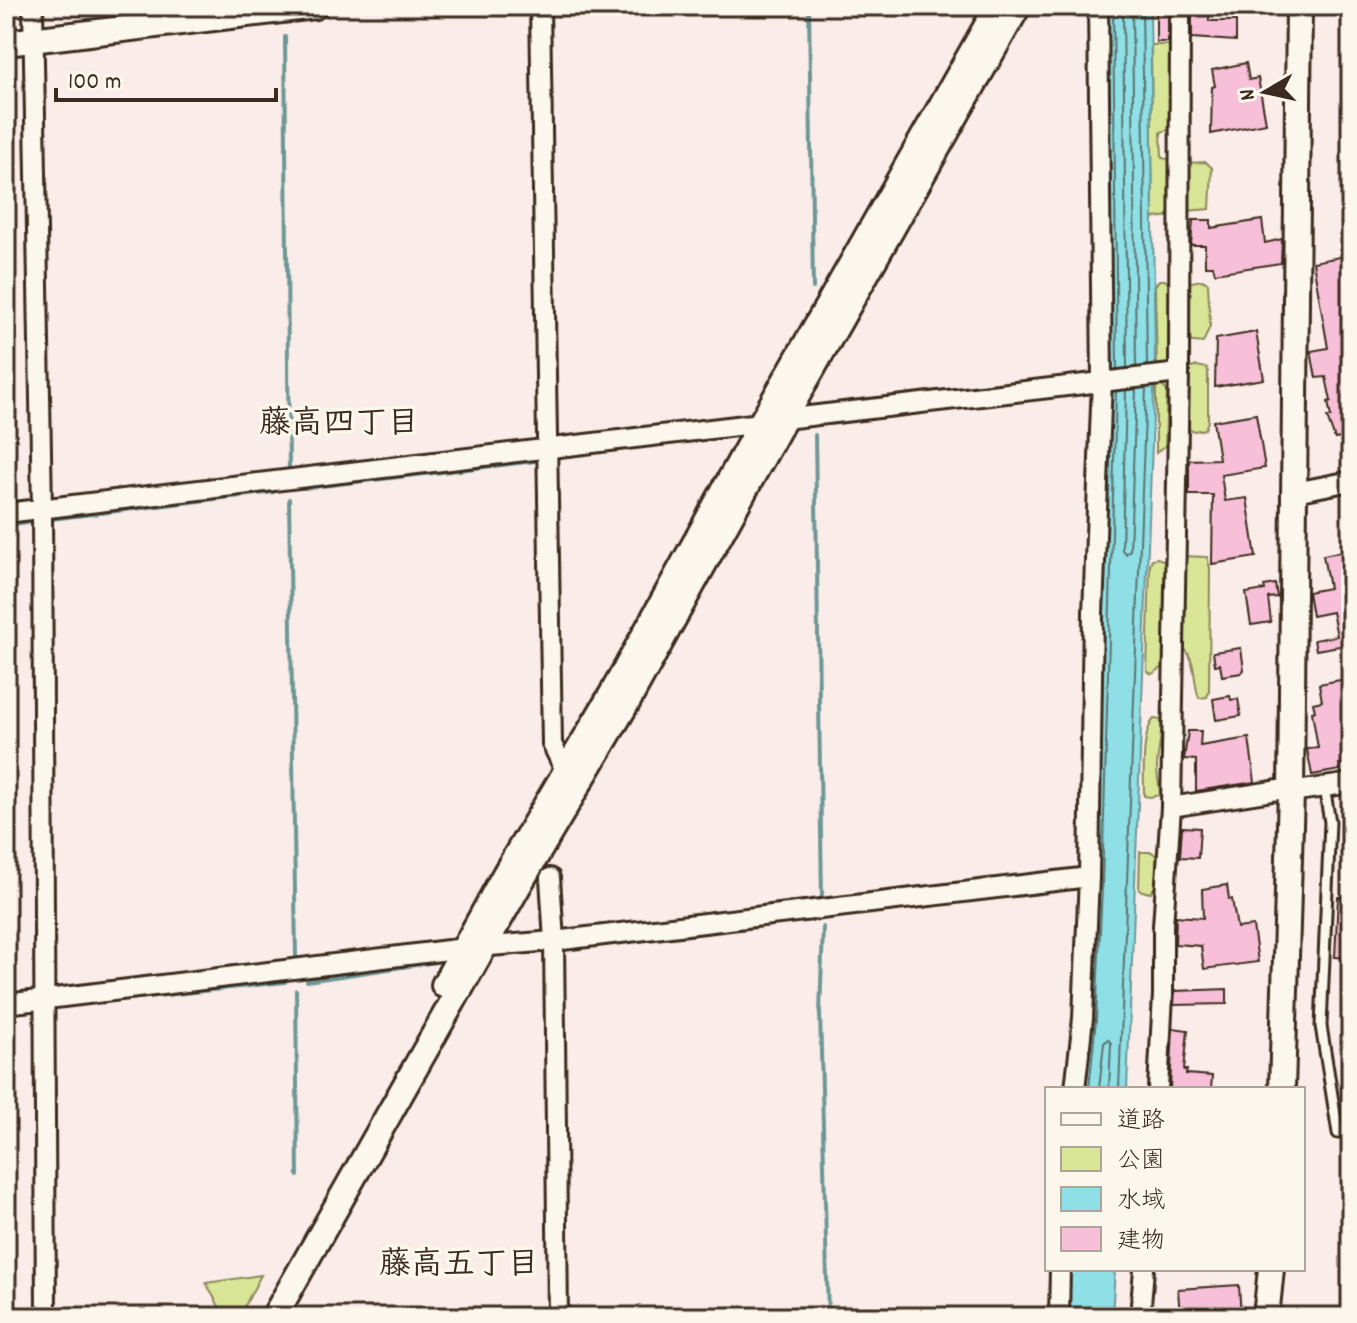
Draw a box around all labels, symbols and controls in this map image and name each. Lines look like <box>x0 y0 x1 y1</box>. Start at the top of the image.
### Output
scale bar <box>56 52 276 102</box>
north arrow <box>1225 52 1305 132</box>
text: 100 m <box>68 66 121 100</box>
text: N <box>1233 87 1265 102</box>
district label: 藤高四丁目 <box>259 403 419 449</box>
legend <box>1045 1087 1305 1271</box>
text: 道路 <box>1117 1105 1165 1139</box>
text: 公園 <box>1117 1145 1165 1179</box>
text: 水域 <box>1117 1185 1165 1219</box>
text: 建物 <box>1117 1225 1165 1259</box>
district label: 藤高五丁目 <box>379 1244 539 1290</box>

